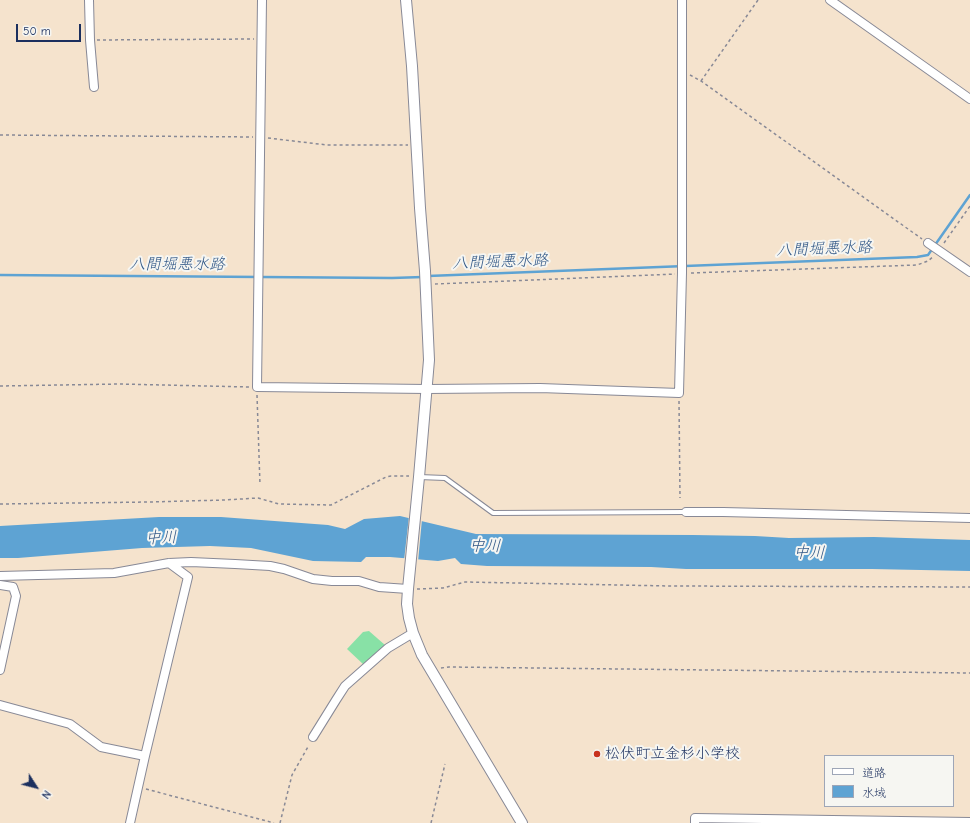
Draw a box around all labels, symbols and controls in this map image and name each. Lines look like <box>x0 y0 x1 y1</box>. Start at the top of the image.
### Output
scale bar <box>18 16 83 42</box>
text: 50 m <box>23 24 51 38</box>
water label: 八間堀悪水路 <box>776 238 872 260</box>
water label: 八間堀悪水路 <box>452 251 548 273</box>
water label: 八間堀悪水路 <box>129 254 225 274</box>
water label: 中川 <box>145 528 177 548</box>
water label: 中川 <box>469 536 501 556</box>
water label: 中川 <box>793 543 825 563</box>
place label: 松伏町立金杉小学校 <box>605 745 740 763</box>
marker: 松伏町立金杉小学校 <box>592 749 602 759</box>
legend <box>824 755 954 807</box>
text: 道路 <box>862 766 886 780</box>
north arrow <box>16 767 56 807</box>
text: 水域 <box>862 786 886 800</box>
text: N <box>39 788 53 801</box>

